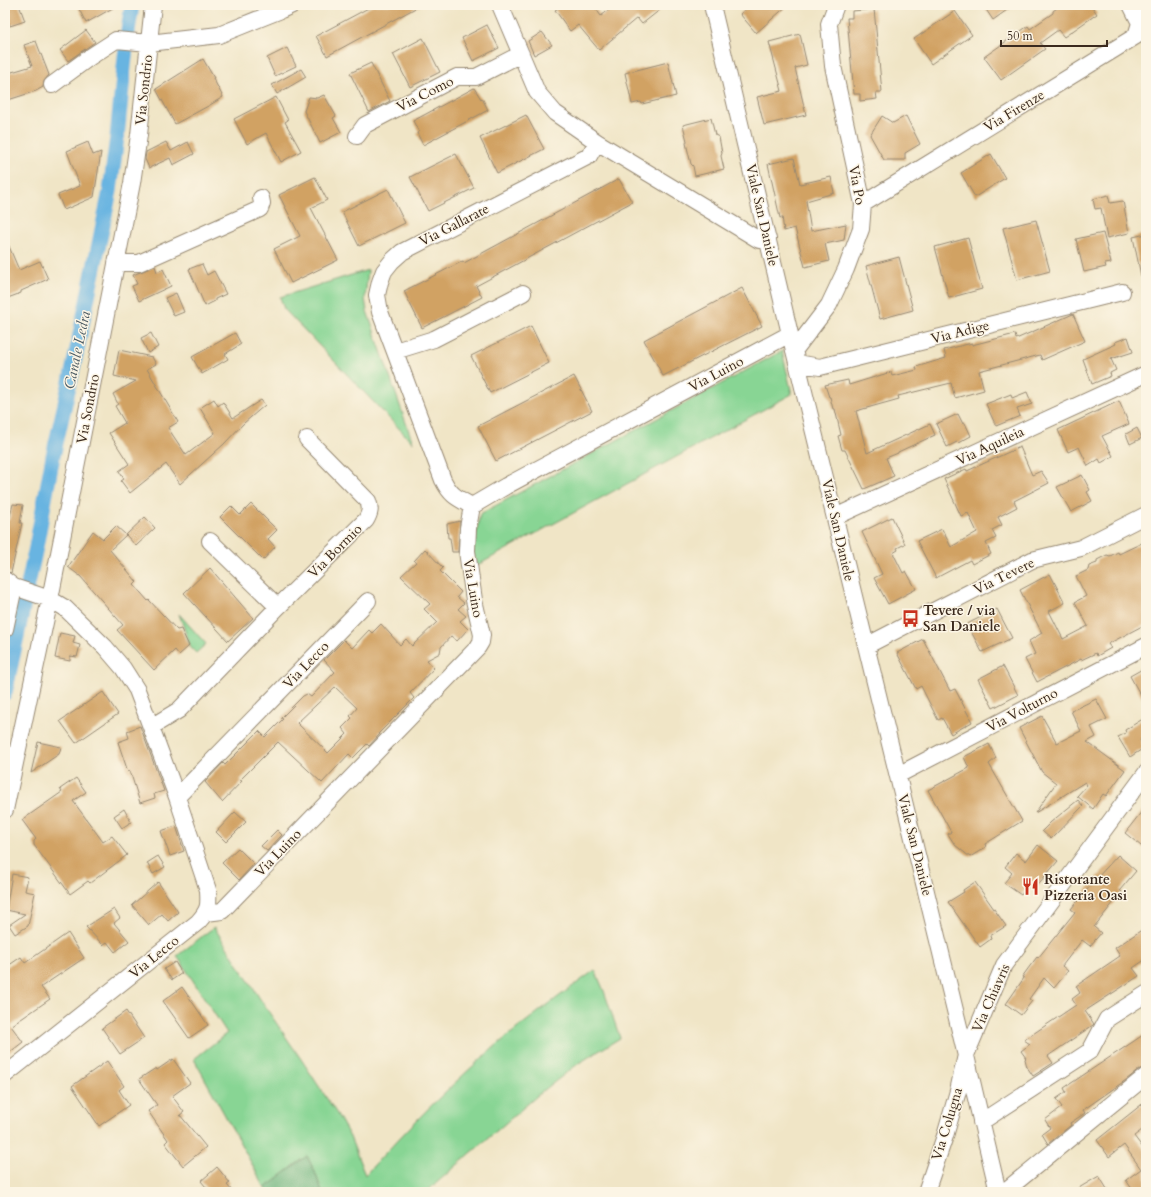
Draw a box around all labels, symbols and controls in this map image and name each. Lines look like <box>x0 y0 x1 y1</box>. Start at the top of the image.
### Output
scale bar <box>1001 22 1107 48</box>
text: 50 m <box>1007 28 1034 44</box>
street label: Via Sondrio <box>131 53 157 126</box>
street label: Via Como <box>393 71 457 116</box>
street label: Via Firenze <box>980 85 1048 137</box>
street label: Viale San Daniele <box>741 162 783 268</box>
street label: Via Po <box>844 164 870 207</box>
street label: Via Gallarate <box>416 199 492 251</box>
water label: Canale Ledra <box>59 309 95 391</box>
street label: Via Adige <box>929 316 991 348</box>
street label: Via Luino <box>685 351 747 396</box>
street label: Via Sondrio <box>72 372 104 445</box>
street label: Via Aquileia <box>953 422 1027 470</box>
street label: Viale San Daniele <box>817 477 859 583</box>
street label: Via Bormio <box>304 519 367 582</box>
street label: Via Tevere <box>970 553 1038 599</box>
street label: Via Luino <box>458 557 488 619</box>
place label: Tevere / via San Daniele <box>923 601 1001 636</box>
bus stop icon: Tevere / via San Daniele <box>900 608 920 628</box>
street label: Via Lecco <box>279 637 334 693</box>
street label: Via Volturno <box>983 683 1061 737</box>
street label: Viale San Daniele <box>893 792 937 898</box>
street label: Via Luino <box>250 825 306 881</box>
place label: Ristorante Pizzeria Oasi <box>1044 870 1128 905</box>
restaurant icon: Ristorante Pizzeria Oasi <box>1021 877 1041 897</box>
street label: Via Lecco <box>125 931 183 983</box>
street label: Via Chiavris <box>967 960 1015 1035</box>
street label: Via Colugna <box>927 1085 967 1163</box>

